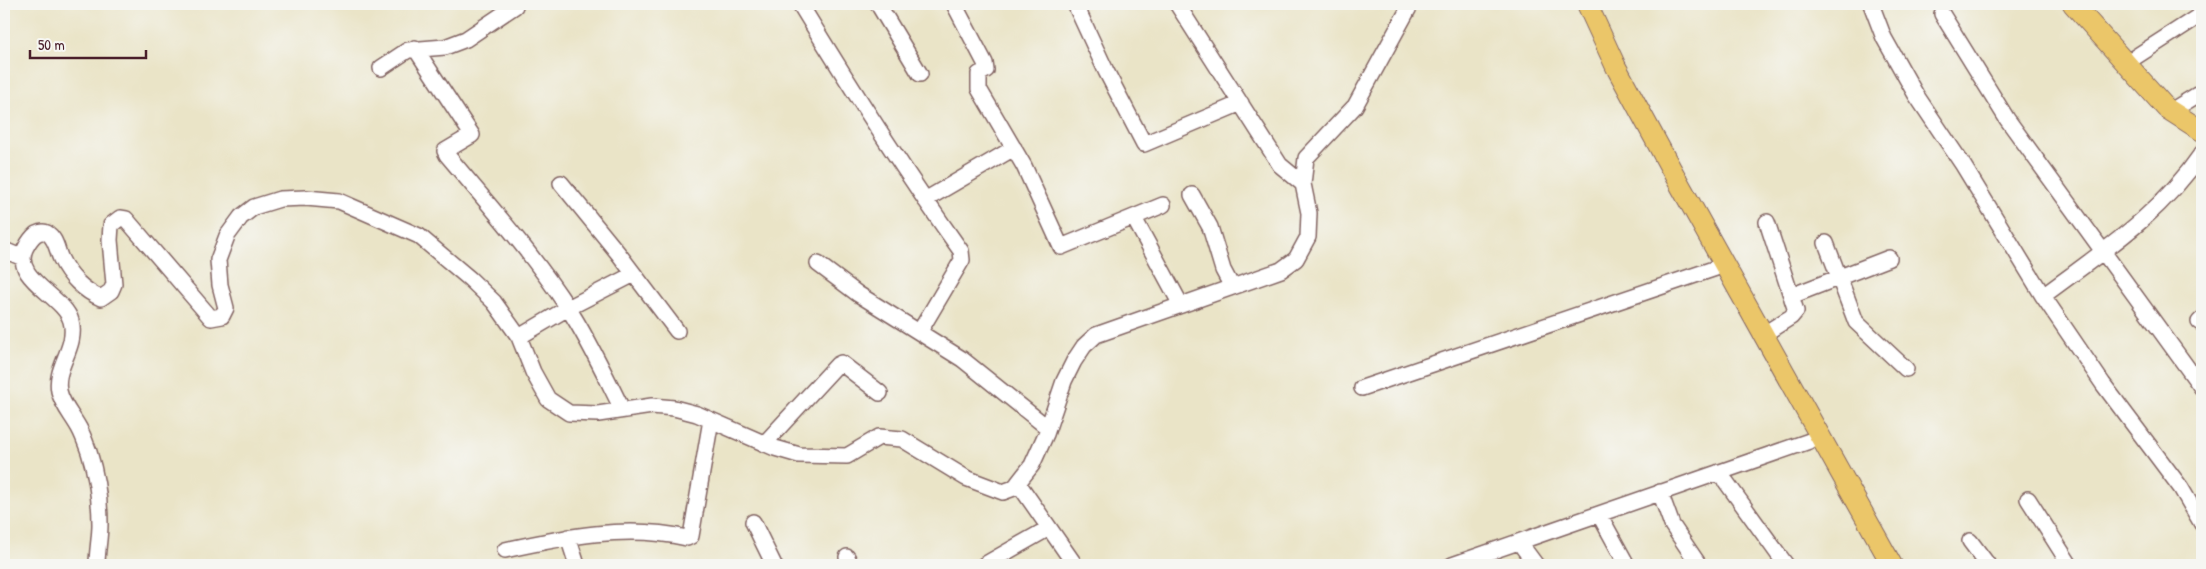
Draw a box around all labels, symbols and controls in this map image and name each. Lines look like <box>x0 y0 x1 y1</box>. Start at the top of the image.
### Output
scale bar <box>30 28 146 60</box>
text: 50 m <box>38 34 65 55</box>

